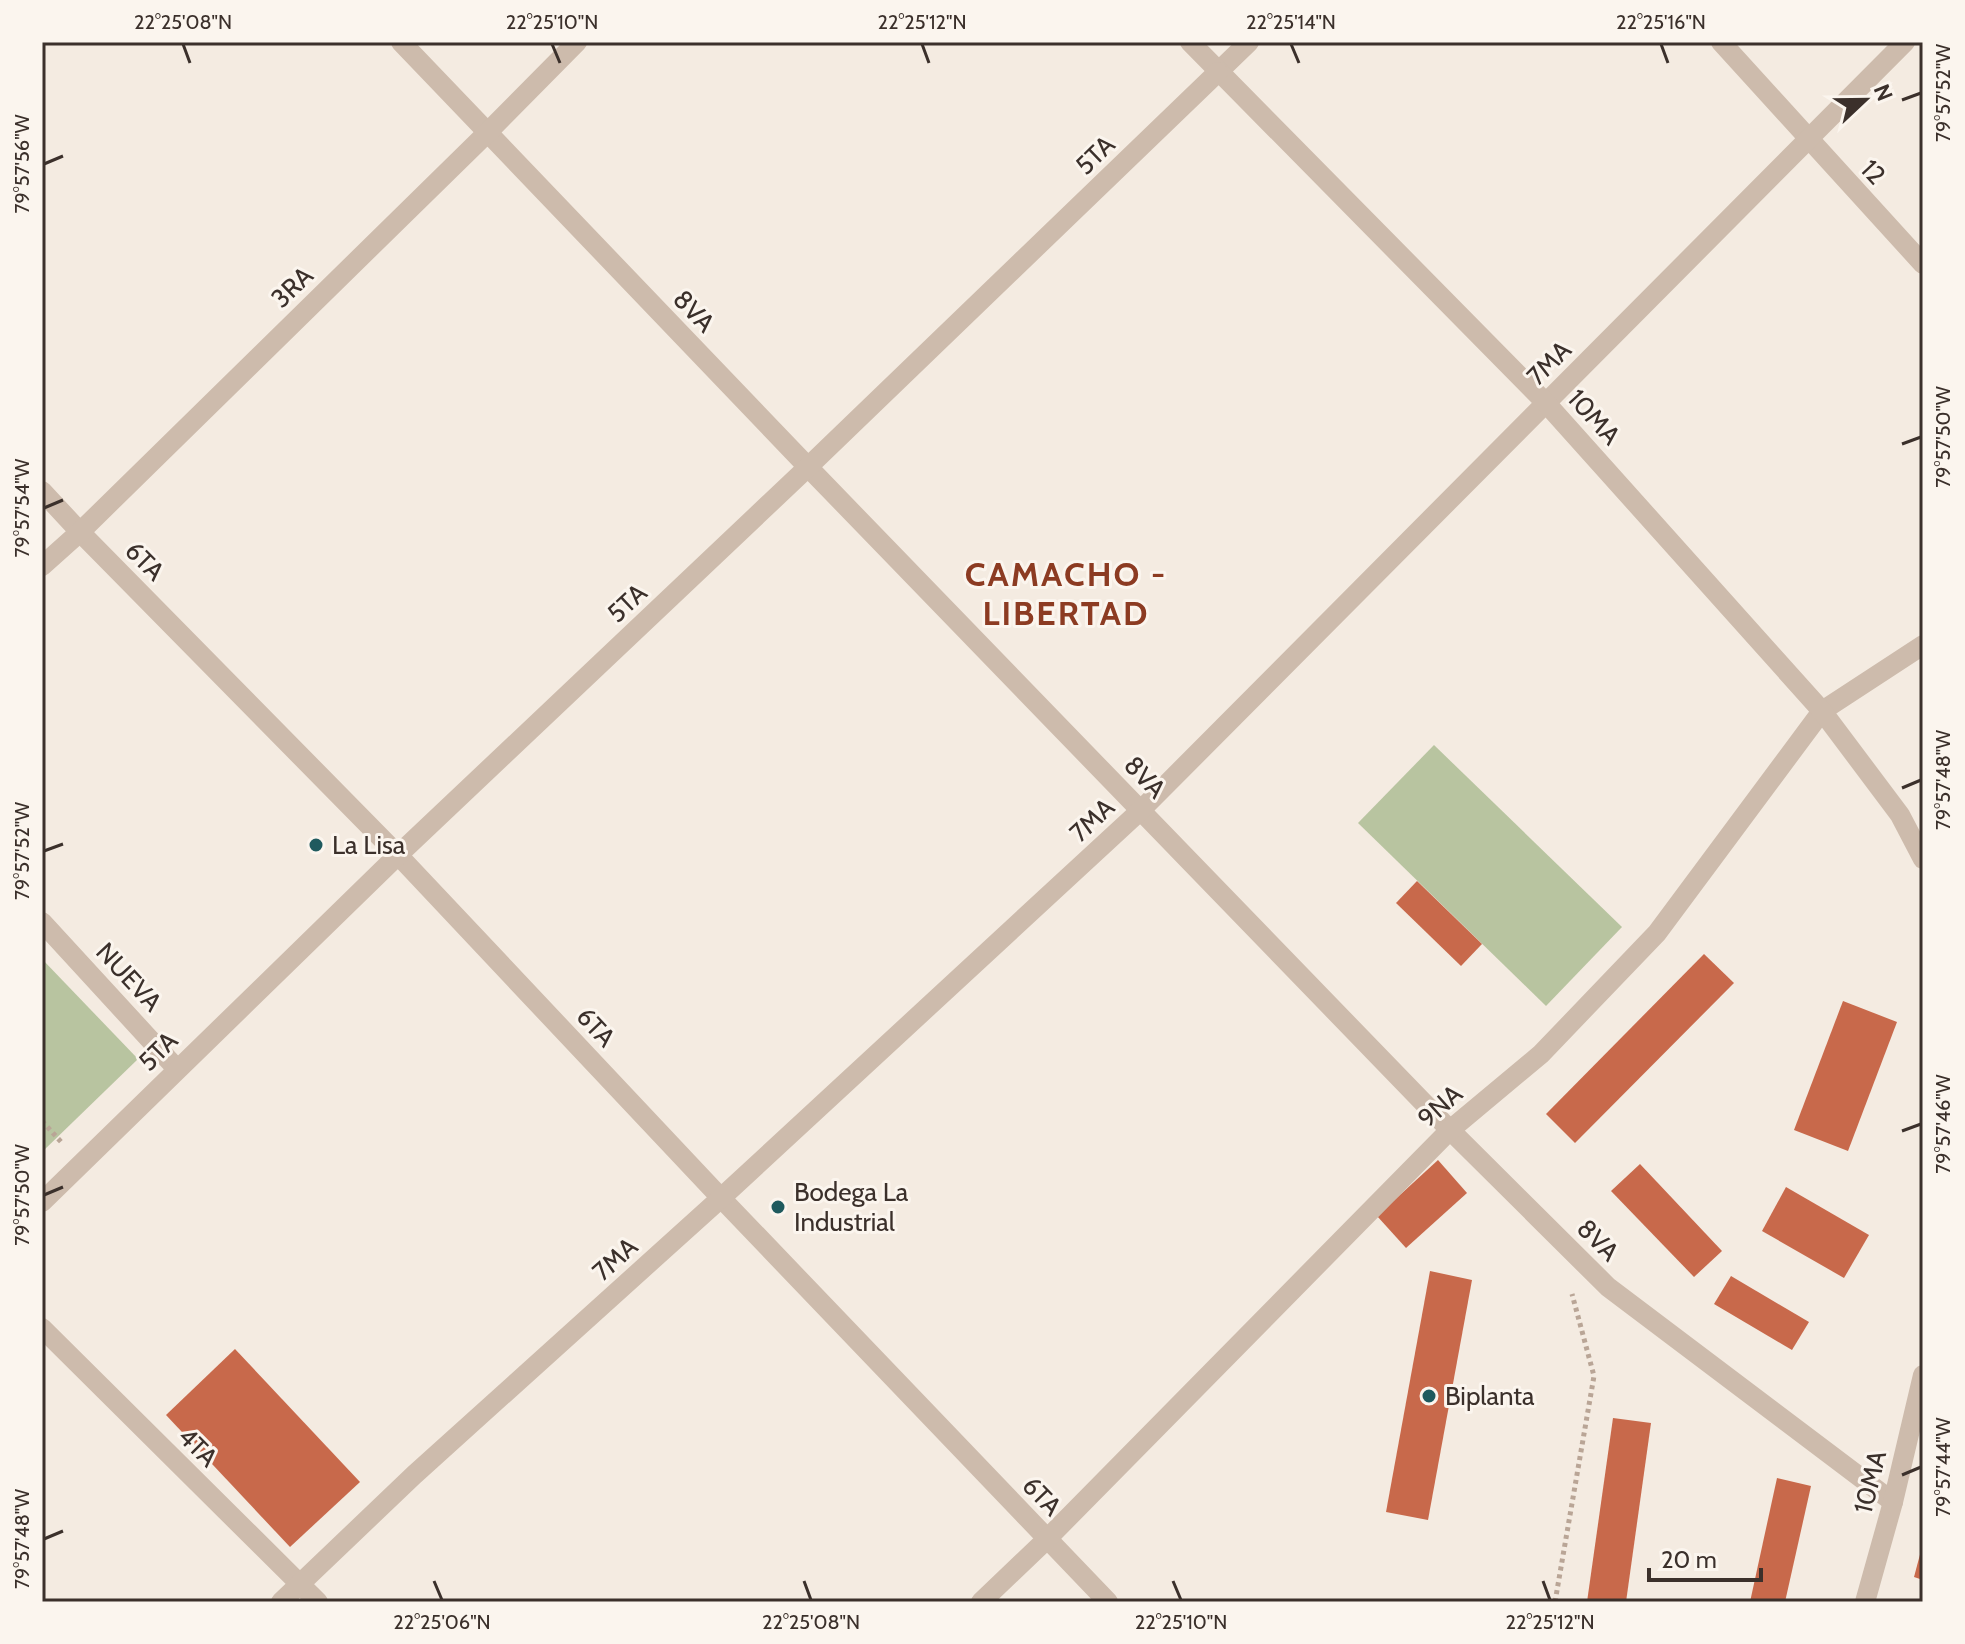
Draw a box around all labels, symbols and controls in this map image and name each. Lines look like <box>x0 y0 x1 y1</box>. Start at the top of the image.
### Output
text: 22°25'08"N <box>134 10 232 34</box>
text: 22°25'10"N <box>506 10 598 34</box>
text: 22°25'12"N <box>877 10 967 34</box>
text: 22°25'14"N <box>1246 10 1336 34</box>
text: 22°25'16"N <box>1616 10 1706 34</box>
text: 79°57'52"W <box>1931 44 1955 142</box>
north arrow <box>1825 60 1905 140</box>
text: N <box>1868 80 1899 105</box>
text: 79°57'56"W <box>10 114 34 214</box>
street label: 5TA <box>1069 129 1121 181</box>
street label: 12 <box>1854 153 1892 191</box>
street label: 3RA <box>264 260 320 314</box>
street label: 8VA <box>666 283 722 339</box>
street label: 7MA <box>1520 334 1578 392</box>
street label: 10MA <box>1561 383 1627 451</box>
text: 79°57'50"W <box>1931 386 1955 488</box>
text: 79°57'54"W <box>10 458 34 558</box>
street label: 6TA <box>119 535 171 587</box>
district label: CAMACHO - LIBERTAD <box>965 553 1167 634</box>
street label: 5TA <box>601 577 653 629</box>
text: 79°57'48"W <box>1931 730 1955 830</box>
street label: 8VA <box>1117 749 1173 805</box>
street label: 7MA <box>1063 791 1121 849</box>
text: 79°57'52"W <box>10 802 34 900</box>
place label: La Lisa <box>332 829 406 861</box>
marker: La Lisa <box>307 836 325 854</box>
street label: NUEVA <box>89 936 169 1018</box>
street label: 6TA <box>570 1001 622 1053</box>
street label: 5TA <box>132 1025 184 1077</box>
text: 79°57'46"W <box>1931 1074 1955 1174</box>
street label: 9NA <box>1411 1078 1469 1134</box>
text: 79°57'50"W <box>10 1144 34 1246</box>
place label: Bodega La Industrial <box>794 1176 909 1238</box>
marker: Bodega La Industrial <box>769 1198 787 1216</box>
street label: 8VA <box>1570 1212 1626 1268</box>
street label: 7MA <box>586 1230 644 1288</box>
place label: Biplanta <box>1445 1380 1535 1412</box>
marker: Biplanta <box>1420 1387 1438 1405</box>
text: 79°57'44"W <box>1931 1417 1955 1517</box>
street label: 4TA <box>171 1420 225 1474</box>
street label: 10MA <box>1847 1447 1893 1517</box>
street label: 6TA <box>1016 1470 1068 1522</box>
text: 79°57'48"W <box>10 1489 34 1589</box>
scale bar <box>1649 1532 1761 1582</box>
text: 20 m <box>1661 1545 1717 1574</box>
text: 22°25'06"N <box>393 1610 491 1634</box>
text: 22°25'08"N <box>762 1610 860 1634</box>
text: 22°25'10"N <box>1135 1610 1227 1634</box>
text: 22°25'12"N <box>1505 1610 1595 1634</box>

